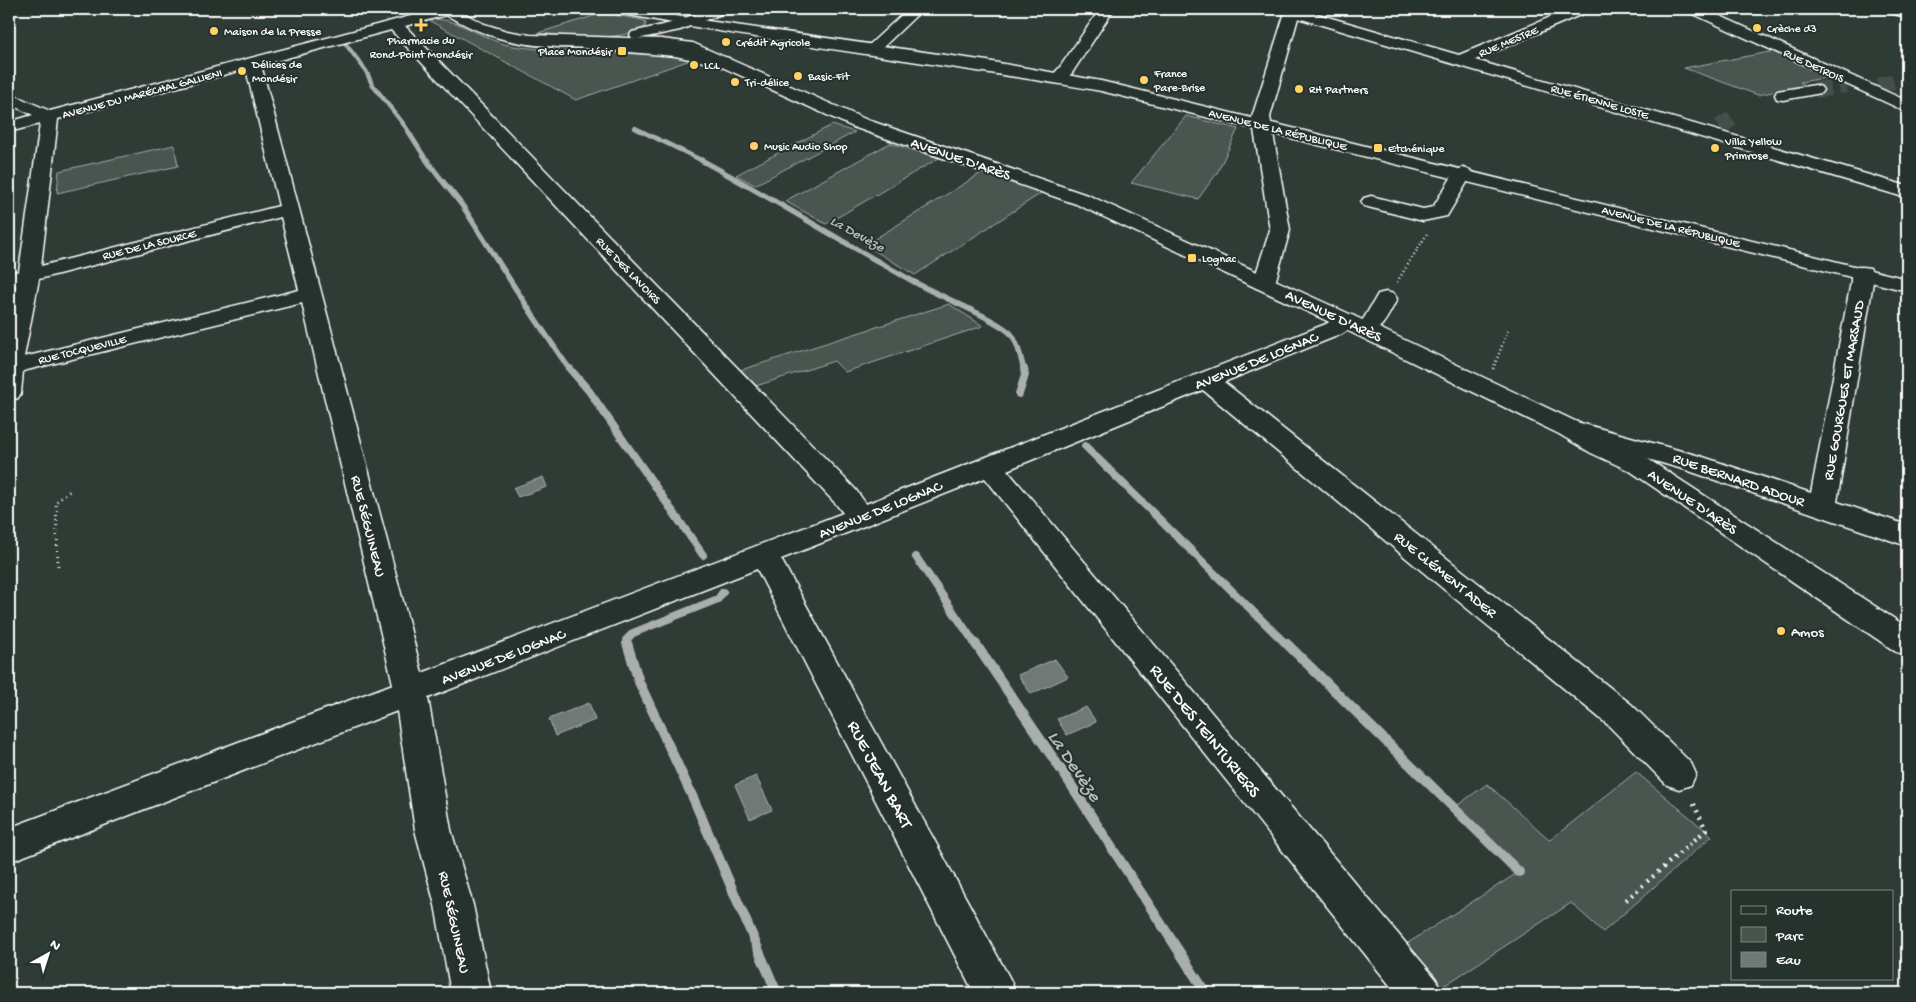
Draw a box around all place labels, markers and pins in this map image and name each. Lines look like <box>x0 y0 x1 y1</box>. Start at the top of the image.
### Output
marker: Pharmacie du Rond-Point Mondésir <box>415 19 427 31</box>
marker: Crèche d3 <box>1751 22 1763 34</box>
place label: Crèche d3 <box>1767 23 1817 37</box>
marker: Maison de la Presse <box>208 25 220 37</box>
place label: Maison de la Presse <box>224 26 322 40</box>
place label: Pharmacie du Rond-Point Mondésir <box>370 35 474 63</box>
marker: Crédit Agricole <box>720 36 732 48</box>
place label: Crédit Agricole <box>736 37 811 51</box>
marker: Place Mondésir <box>616 45 628 57</box>
place label: Place Mondésir <box>537 46 614 60</box>
place label: Délices de Mondésir <box>251 59 303 87</box>
marker: LCL <box>688 59 700 71</box>
place label: LCL <box>704 60 720 74</box>
marker: Délices de Mondésir <box>236 65 248 77</box>
place label: France Pare-Brise <box>1153 68 1206 96</box>
marker: Basic-Fit <box>792 70 804 82</box>
place label: Basic-Fit <box>807 71 850 85</box>
marker: France Pare-Brise <box>1138 74 1150 86</box>
marker: Tri-délice <box>729 76 741 88</box>
place label: Tri-délice <box>744 77 790 91</box>
marker: RH Partners <box>1293 83 1305 95</box>
place label: RH Partners <box>1309 84 1369 98</box>
place label: Villa Yellow Primrose <box>1724 136 1782 164</box>
marker: Music Audio Shop <box>748 140 760 152</box>
place label: Music Audio Shop <box>764 141 848 155</box>
marker: Etchénique <box>1372 142 1384 154</box>
marker: Villa Yellow Primrose <box>1709 142 1721 154</box>
place label: Etchénique <box>1388 143 1445 157</box>
marker: Lognac <box>1186 252 1198 264</box>
place label: Lognac <box>1202 253 1237 267</box>
place label: Amos <box>1791 624 1824 642</box>
marker: Amos <box>1775 625 1787 637</box>

